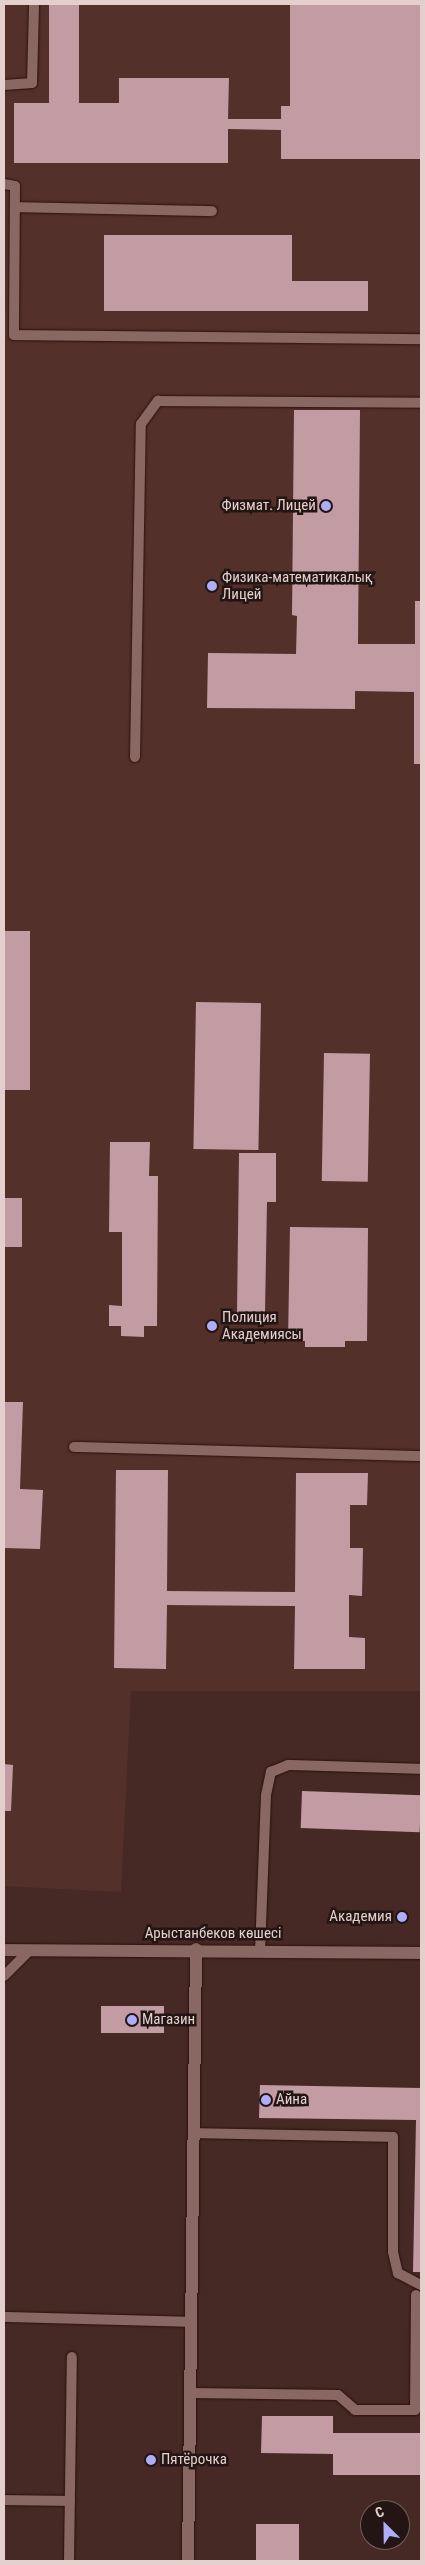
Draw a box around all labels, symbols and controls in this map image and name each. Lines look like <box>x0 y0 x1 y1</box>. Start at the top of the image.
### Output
place label: Физмат. Лицей <box>222 497 316 515</box>
marker: Физмат. Лицей <box>320 500 332 512</box>
place label: Физика-математикалық Лицей <box>222 568 373 603</box>
marker: Физика-математикалық Лицей <box>206 580 218 592</box>
place label: Полиция Академиясы <box>222 1308 302 1343</box>
marker: Полиция Академиясы <box>206 1320 218 1332</box>
place label: Академия <box>329 1908 392 1926</box>
marker: Академия <box>396 1911 408 1923</box>
street label: Арыстанбеков көшесі <box>145 1925 281 1943</box>
place label: Магазин <box>142 2011 195 2029</box>
marker: Магазин <box>126 2014 138 2026</box>
place label: Айна <box>276 2091 307 2109</box>
marker: Айна <box>260 2094 272 2106</box>
place label: Пятёрочка <box>161 2451 227 2469</box>
marker: Пятёрочка <box>145 2454 157 2466</box>
north arrow <box>360 2500 410 2550</box>
text: С <box>373 2503 386 2521</box>

